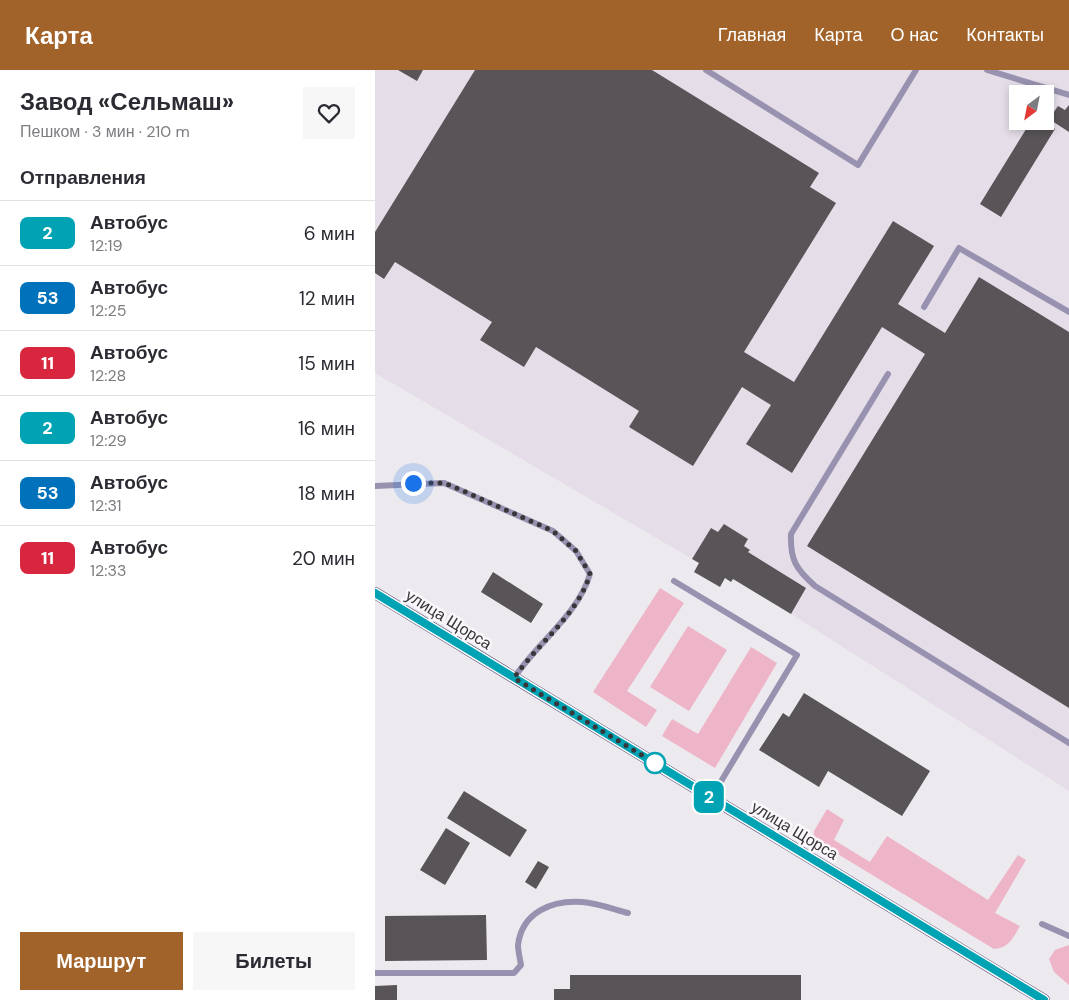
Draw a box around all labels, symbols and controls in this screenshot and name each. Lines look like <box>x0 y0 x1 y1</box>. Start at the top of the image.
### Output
text: Карта <box>25 20 93 51</box>
text: Главная <box>718 23 786 47</box>
text: Карта <box>814 23 863 47</box>
text: О нас <box>891 23 938 47</box>
text: Контакты <box>966 23 1044 47</box>
north arrow <box>1009 85 1054 130</box>
map controls <box>1009 85 1054 130</box>
text: Завод «Сельмаш» <box>20 86 234 117</box>
button: heart <box>303 87 355 139</box>
text: Пешком · 3 мин · 210 m <box>20 121 190 142</box>
text: Отправления <box>20 165 146 190</box>
text: Автобус <box>90 210 168 235</box>
text: 2 <box>42 221 53 245</box>
text: 6 мин <box>304 221 355 246</box>
text: 12:19 <box>90 235 122 256</box>
text: Автобус <box>90 275 168 300</box>
text: 53 <box>36 286 59 310</box>
text: 12 мин <box>299 286 355 311</box>
text: 12:25 <box>90 300 126 321</box>
text: Автобус <box>90 340 168 365</box>
text: 11 <box>41 351 54 375</box>
text: 15 мин <box>298 351 355 376</box>
text: 12:28 <box>90 365 126 386</box>
text: Автобус <box>90 405 168 430</box>
text: 2 <box>42 416 53 440</box>
text: 16 мин <box>298 416 355 441</box>
text: 12:29 <box>90 430 127 451</box>
text: Автобус <box>90 470 168 495</box>
your location <box>401 471 426 496</box>
text: 53 <box>36 481 59 505</box>
text: 18 мин <box>298 481 355 506</box>
text: 12:31 <box>90 495 122 516</box>
text: Автобус <box>90 535 168 560</box>
text: 11 <box>41 546 54 570</box>
text: 20 мин <box>292 546 355 571</box>
text: 12:33 <box>90 560 126 581</box>
street label: улица Щорса <box>402 585 496 654</box>
unlabelled marker <box>644 752 666 774</box>
line badge: 2 <box>693 781 725 813</box>
text: 2 <box>704 785 714 809</box>
street label: улица Щорса <box>747 796 842 865</box>
button: Маршрут <box>20 932 183 990</box>
button: Билеты <box>193 932 355 990</box>

